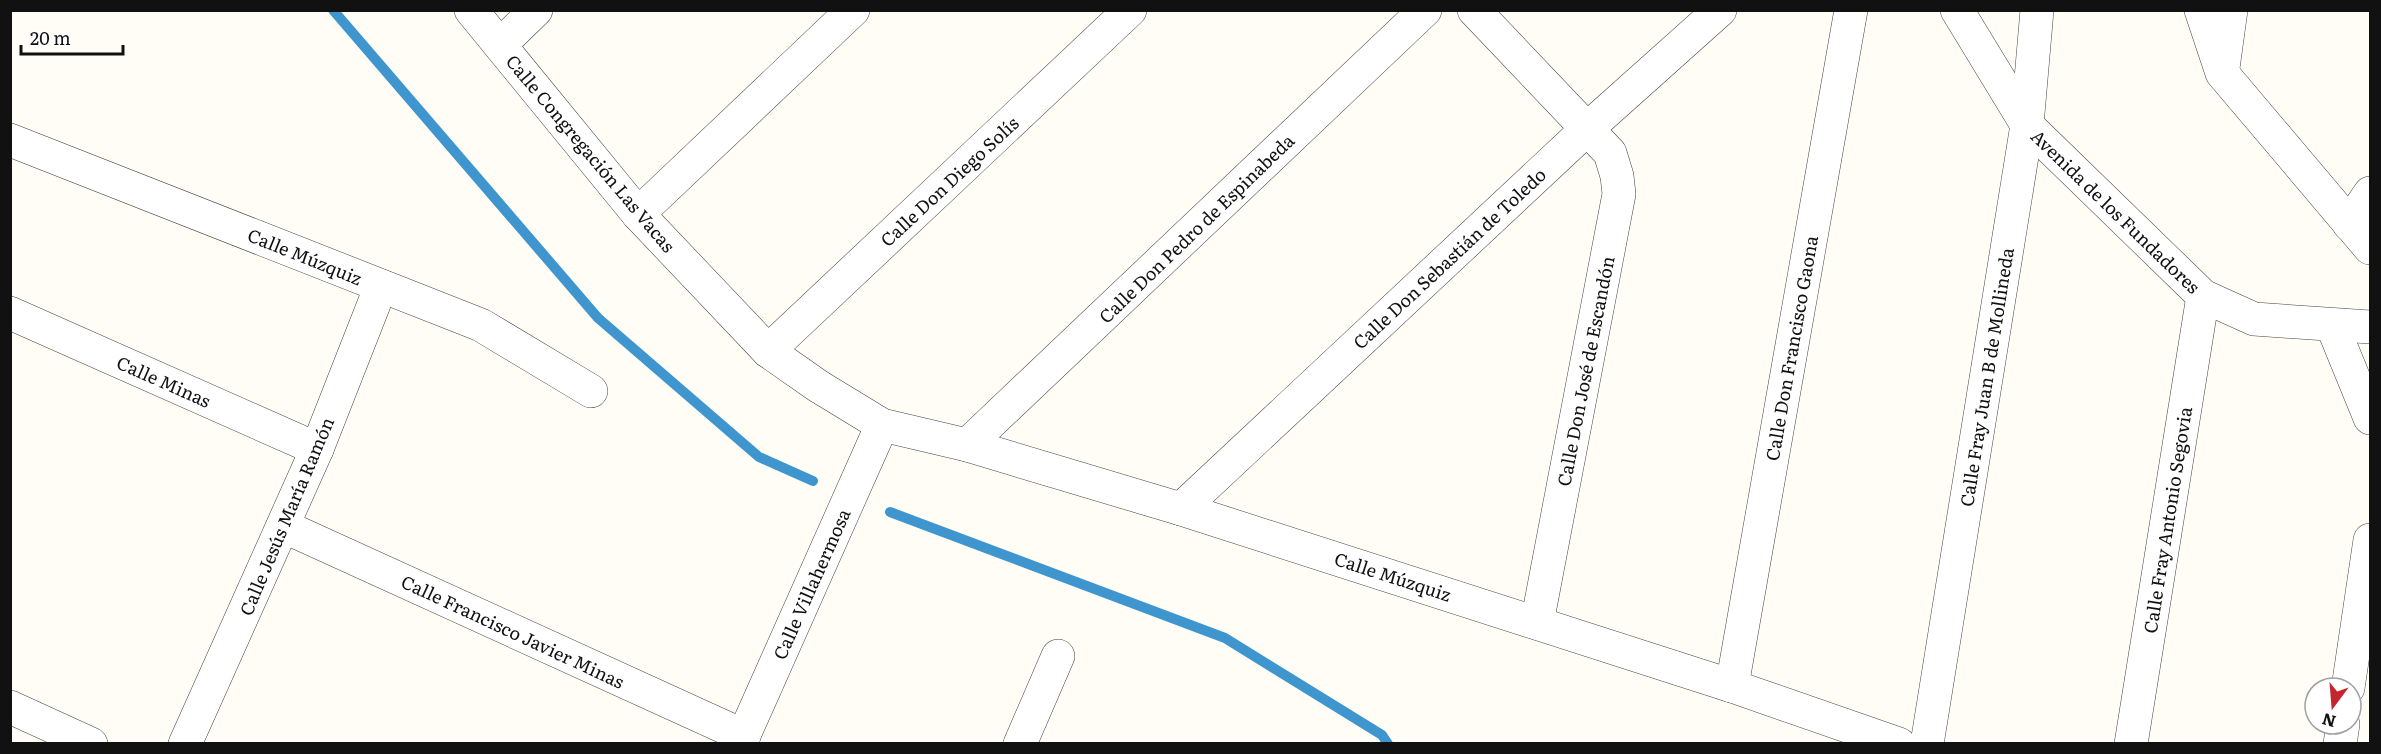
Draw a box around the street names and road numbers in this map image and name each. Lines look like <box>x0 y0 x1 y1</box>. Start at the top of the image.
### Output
street label: Calle Congregación Las Vacas <box>500 48 682 258</box>
street label: Calle Don Diego Solís <box>874 109 1024 253</box>
street label: Avenida de los Fundadores <box>2025 123 2207 299</box>
street label: Calle Don Pedro de Espinabeda <box>1092 127 1300 329</box>
street label: Calle Don Sebastián de Toledo <box>1346 161 1552 355</box>
street label: Calle Múzquiz <box>244 221 367 291</box>
street label: Calle Don Francisco Gaona <box>1758 233 1824 463</box>
street label: Calle Fray Juan B de Mollineda <box>1952 245 2020 508</box>
street label: Calle Don José de Escandón <box>1549 253 1621 488</box>
street label: Calle Minas <box>113 348 215 414</box>
street label: Calle Fray Antonio Segovia <box>2136 404 2198 635</box>
street label: Calle Jesús María Ramón <box>232 412 340 620</box>
street label: Calle Villahermosa <box>766 504 857 664</box>
street label: Calle Múzquiz <box>1331 544 1455 608</box>
street label: Calle Francisco Javier Minas <box>397 567 629 695</box>

